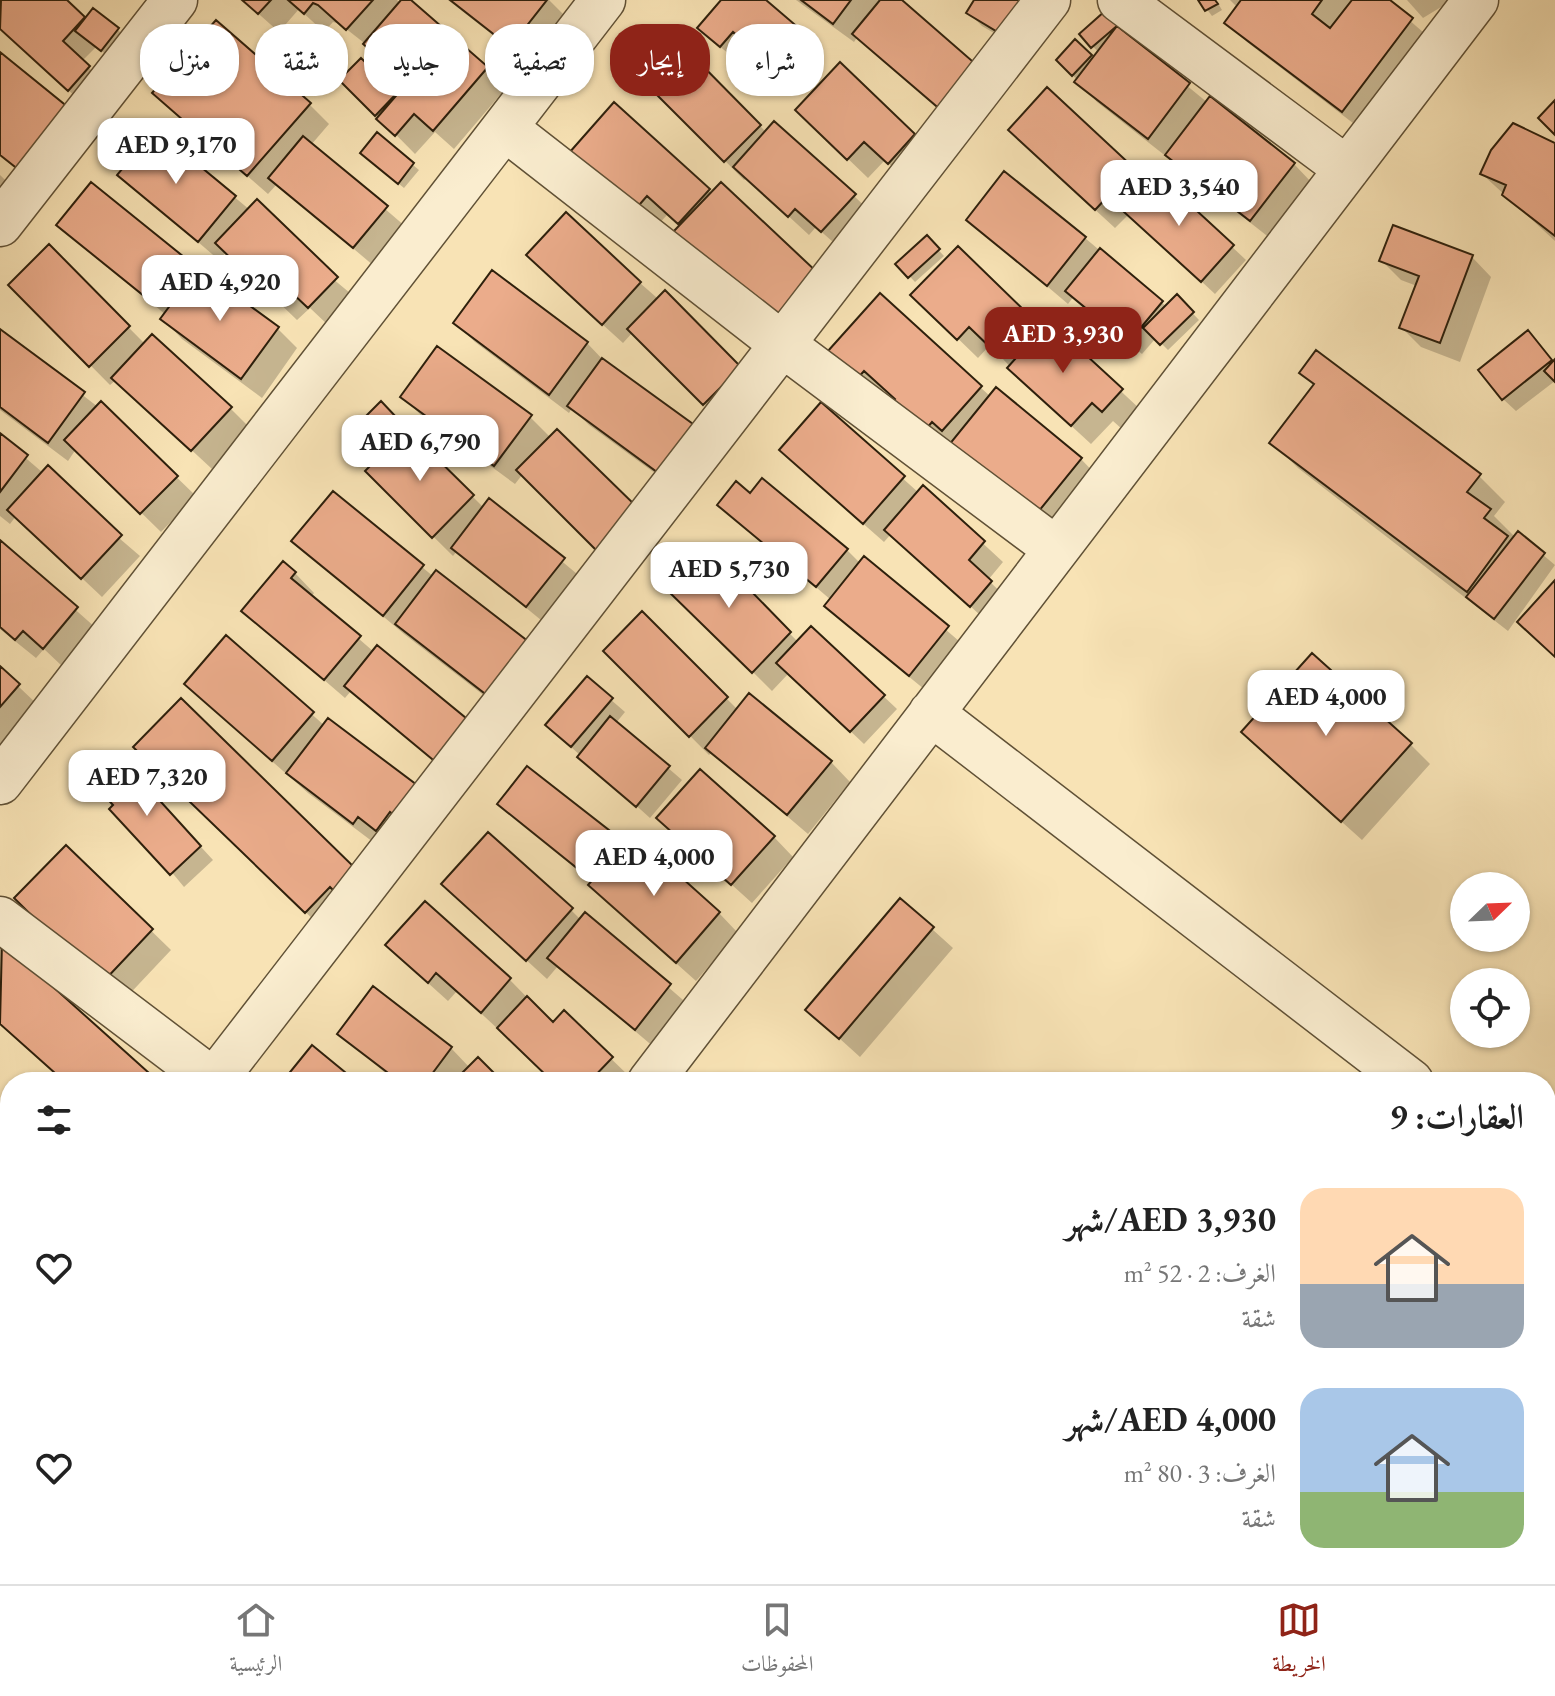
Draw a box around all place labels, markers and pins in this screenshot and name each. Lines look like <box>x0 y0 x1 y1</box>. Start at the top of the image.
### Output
pin: AED 9,170 <box>84 118 268 186</box>
pin: AED 3,540 <box>1087 160 1271 228</box>
pin: AED 4,920 <box>128 255 312 323</box>
pin: AED 3,930 <box>971 307 1155 375</box>
pin: AED 6,790 <box>328 415 512 483</box>
pin: AED 5,730 <box>637 542 821 610</box>
pin: AED 4,000 <box>1234 670 1418 738</box>
pin: AED 7,320 <box>55 750 239 818</box>
pin: AED 4,000 <box>562 830 746 898</box>

